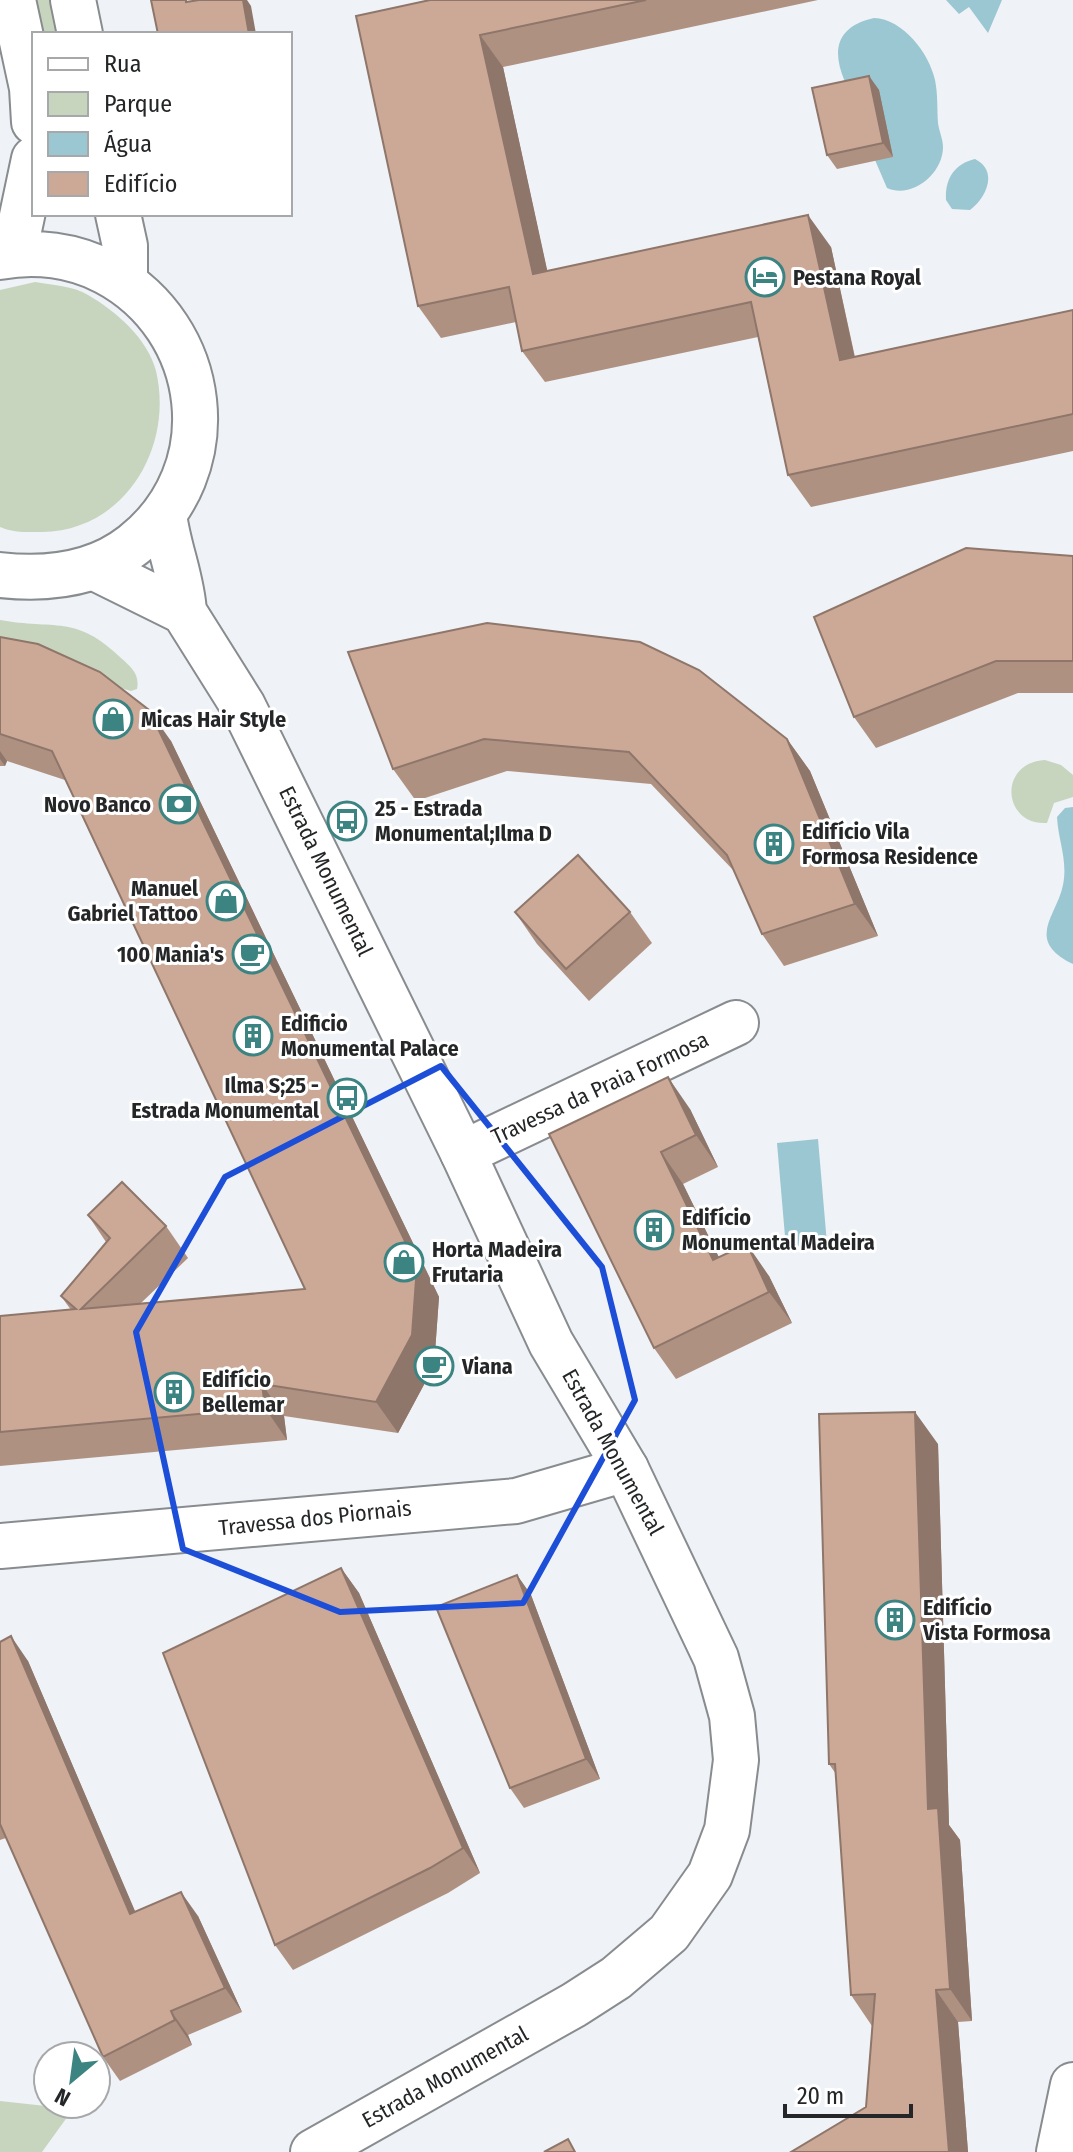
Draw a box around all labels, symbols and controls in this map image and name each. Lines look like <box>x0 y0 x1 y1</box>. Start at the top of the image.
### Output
legend <box>32 32 292 216</box>
text: Rua <box>104 50 141 78</box>
text: Parque <box>104 90 172 118</box>
text: Água <box>104 129 152 158</box>
text: Edifício <box>104 170 177 198</box>
hotel icon: Pestana Royal <box>744 256 786 298</box>
place label: Pestana Royal <box>793 264 922 291</box>
shop icon: Micas Hair Style <box>92 698 134 740</box>
place label: Micas Hair Style <box>141 706 286 733</box>
street label: Estrada Monumental <box>273 782 379 960</box>
bank icon: Novo Banco <box>158 783 200 825</box>
place label: Novo Banco <box>44 791 151 818</box>
place label: 25 - Estrada Monumental;Ilma D <box>374 795 552 847</box>
bus stop icon: 25 - Estrada Monumental;Ilma D <box>326 800 368 842</box>
place label: Edifício Vila Formosa Residence <box>802 818 978 870</box>
building icon: Edifício Vila Formosa Residence <box>753 823 795 865</box>
place label: Manuel Gabriel Tattoo <box>67 875 199 927</box>
shop icon: Manuel Gabriel Tattoo <box>205 880 247 922</box>
cafe icon: 100 Mania's <box>231 933 273 975</box>
place label: 100 Mania's <box>117 941 224 968</box>
place label: Edificio Monumental Palace <box>281 1010 459 1062</box>
building icon: Edificio Monumental Palace <box>232 1015 274 1057</box>
street label: Travessa da Praia Formosa <box>487 1026 713 1150</box>
place label: Ilma S;25 - Estrada Monumental <box>131 1072 320 1124</box>
bus stop icon: Ilma S;25 - Estrada Monumental <box>326 1077 368 1119</box>
place label: Edifício Monumental Madeira <box>682 1204 875 1256</box>
building icon: Edifício Monumental Madeira <box>633 1209 675 1251</box>
place label: Horta Madeira Frutaria <box>432 1236 562 1288</box>
shop icon: Horta Madeira Frutaria <box>383 1241 425 1283</box>
cafe icon: Viana <box>413 1345 455 1387</box>
place label: Viana <box>461 1353 513 1380</box>
street label: Estrada Monumental <box>556 1364 670 1540</box>
place label: Edifício Bellemar <box>202 1366 285 1418</box>
building icon: Edifício Bellemar <box>153 1371 195 1413</box>
street label: Travessa dos Piornais <box>217 1494 413 1542</box>
place label: Edifício Vista Formosa <box>922 1594 1051 1646</box>
building icon: Edifício Vista Formosa <box>874 1599 916 1641</box>
street label: Estrada Monumental <box>357 2020 533 2134</box>
north arrow <box>32 2040 112 2120</box>
scale bar <box>785 2068 911 2118</box>
text: N <box>50 2082 75 2112</box>
text: 20 m <box>797 2082 844 2110</box>

